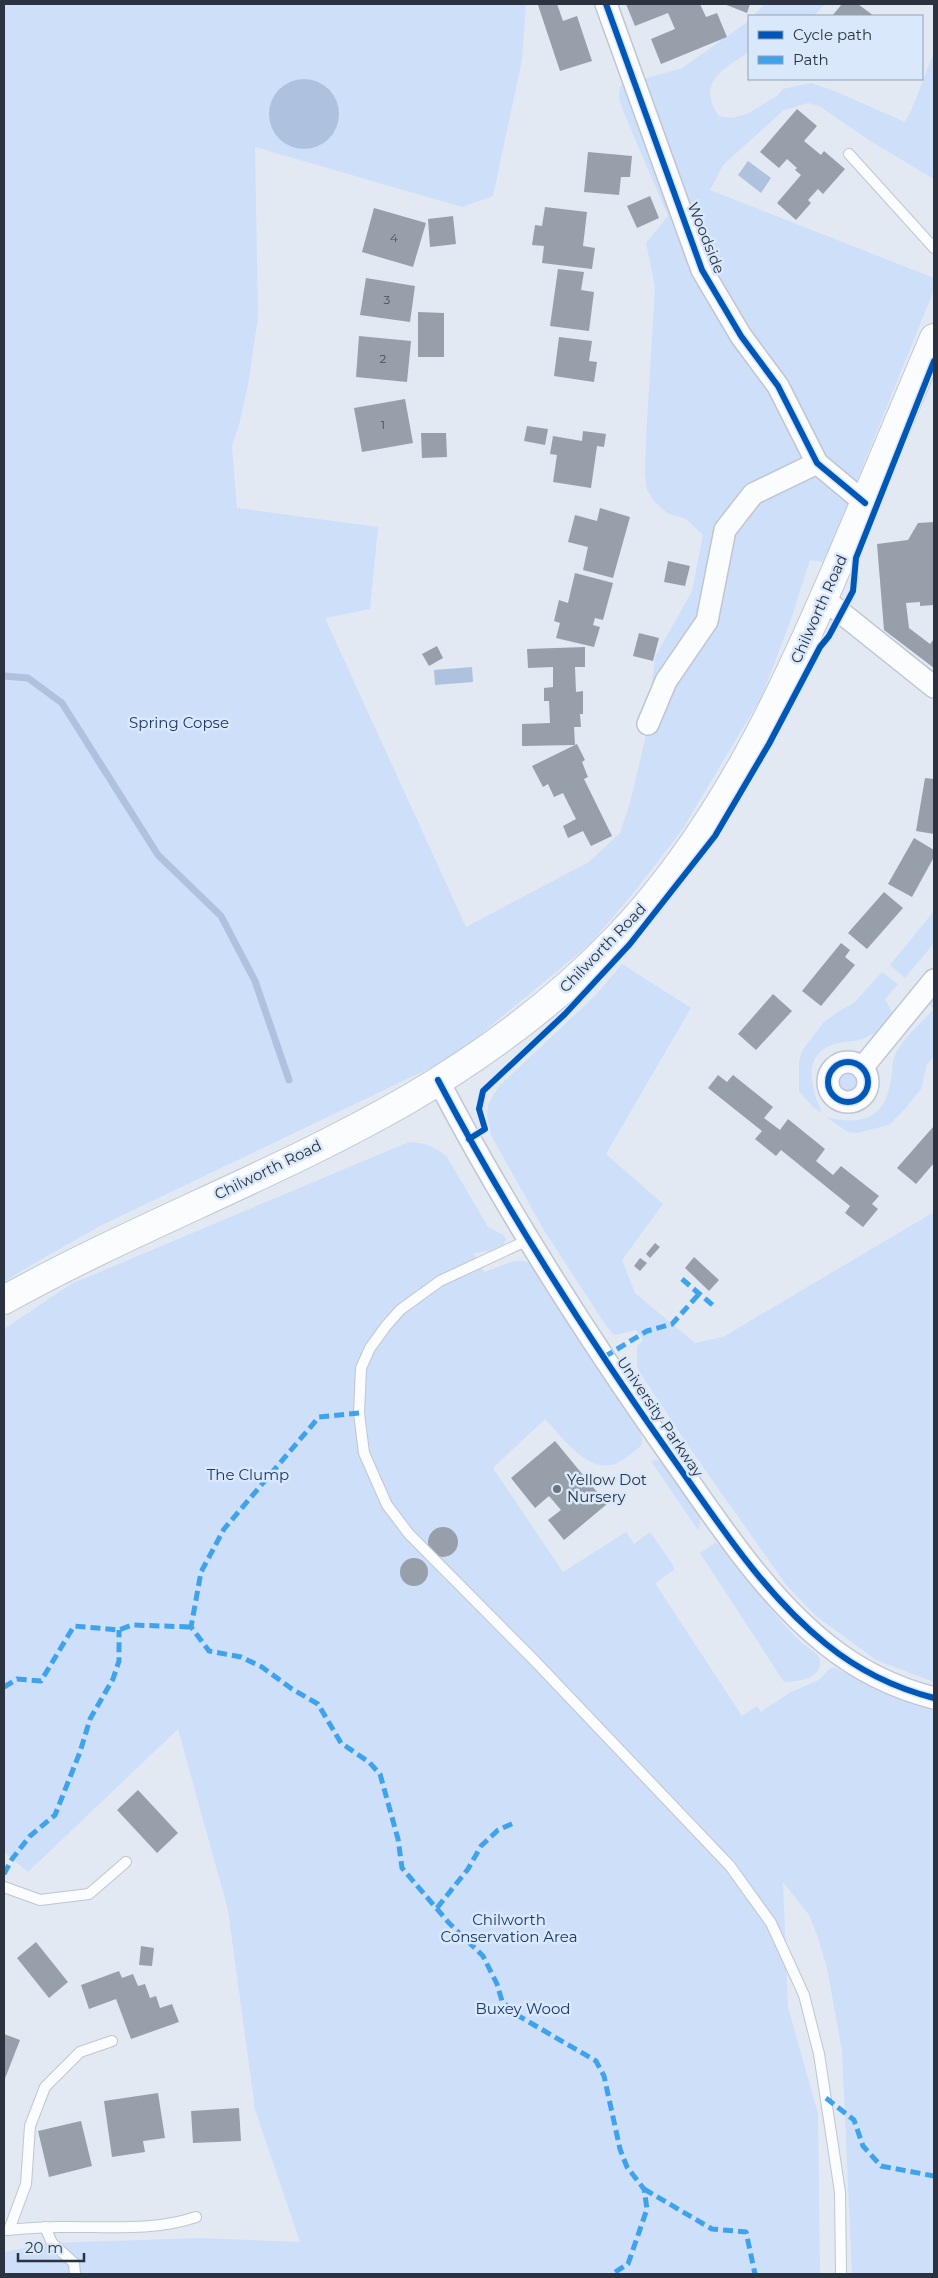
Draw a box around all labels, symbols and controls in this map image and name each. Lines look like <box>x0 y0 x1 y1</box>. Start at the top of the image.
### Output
legend <box>748 15 923 80</box>
text: Cycle path <box>793 25 872 44</box>
text: Path <box>793 50 829 69</box>
street label: Woodside <box>684 199 729 276</box>
house number: 4 <box>390 230 398 245</box>
house number: 3 <box>384 292 391 307</box>
house number: 2 <box>380 351 387 366</box>
house number: 1 <box>381 417 385 432</box>
street label: Chilworth Road <box>786 552 851 666</box>
park label: Spring Copse <box>129 713 229 732</box>
street label: Chilworth Road <box>555 899 650 996</box>
street label: Chilworth Road <box>211 1135 324 1204</box>
street label: University Parkway <box>613 1353 708 1481</box>
park label: The Clump <box>207 1465 289 1484</box>
place label: Yellow Dot Nursery <box>567 1470 647 1506</box>
marker: Yellow Dot Nursery <box>551 1483 563 1495</box>
park label: Chilworth Conservation Area <box>440 1910 578 1946</box>
park label: Buxey Wood <box>476 1999 571 2018</box>
scale bar <box>18 2230 84 2262</box>
text: 20 m <box>25 2238 63 2257</box>

